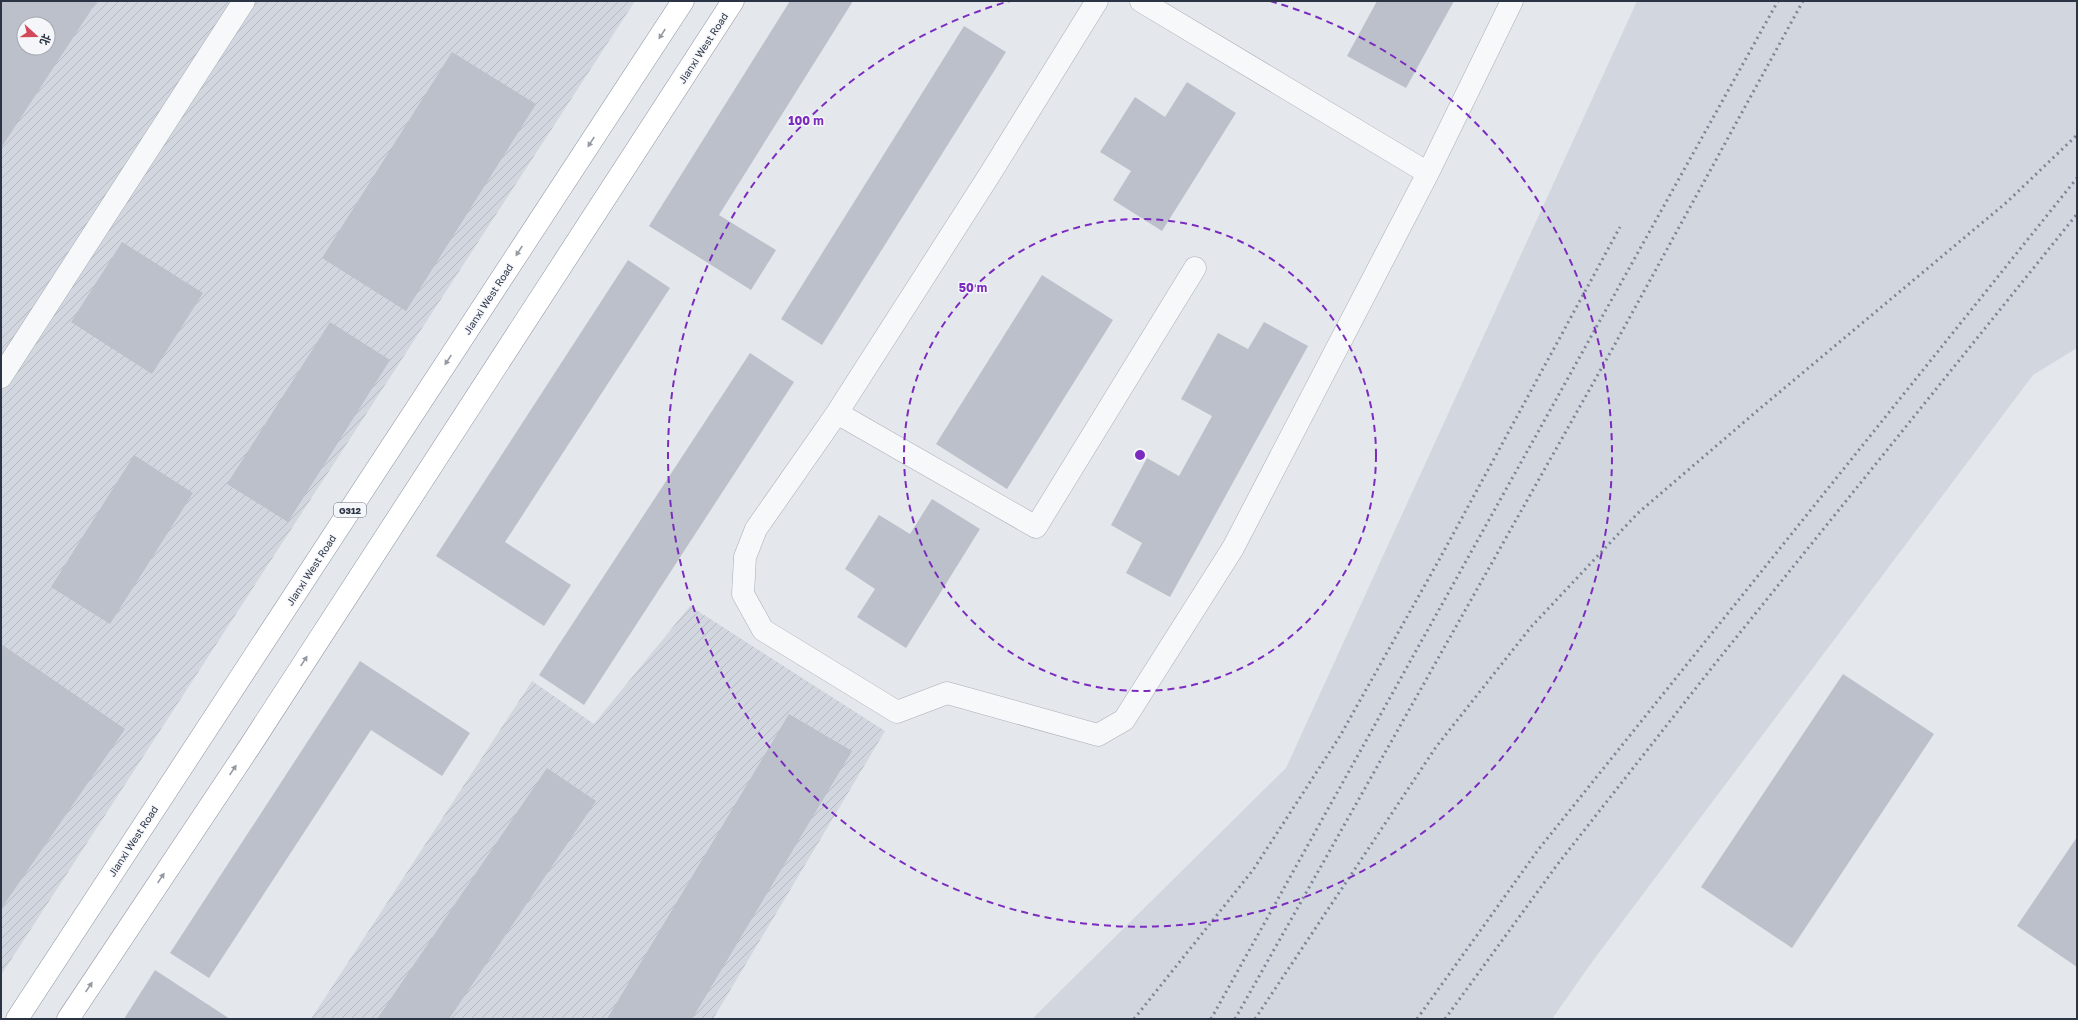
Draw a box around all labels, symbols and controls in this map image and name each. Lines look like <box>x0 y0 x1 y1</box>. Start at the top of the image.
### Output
street label: Jianxi West Road <box>676 10 730 86</box>
north arrow <box>16 16 56 56</box>
one-way arrow <box>658 28 666 39</box>
text: 北 <box>38 32 54 47</box>
text: 100 m <box>788 113 824 128</box>
one-way arrow <box>587 137 594 148</box>
one-way arrow <box>516 245 523 257</box>
street label: Jianxi West Road <box>461 261 515 337</box>
text: 50 m <box>959 280 987 295</box>
one-way arrow <box>444 355 452 365</box>
centre of rings <box>1133 448 1147 462</box>
road number: G312 <box>334 503 366 517</box>
street label: Jianxi West Road <box>284 532 338 608</box>
one-way arrow <box>301 655 308 667</box>
one-way arrow <box>229 765 237 775</box>
street label: Jianxi West Road <box>106 803 160 879</box>
one-way arrow <box>157 873 165 883</box>
one-way arrow <box>85 981 93 992</box>

